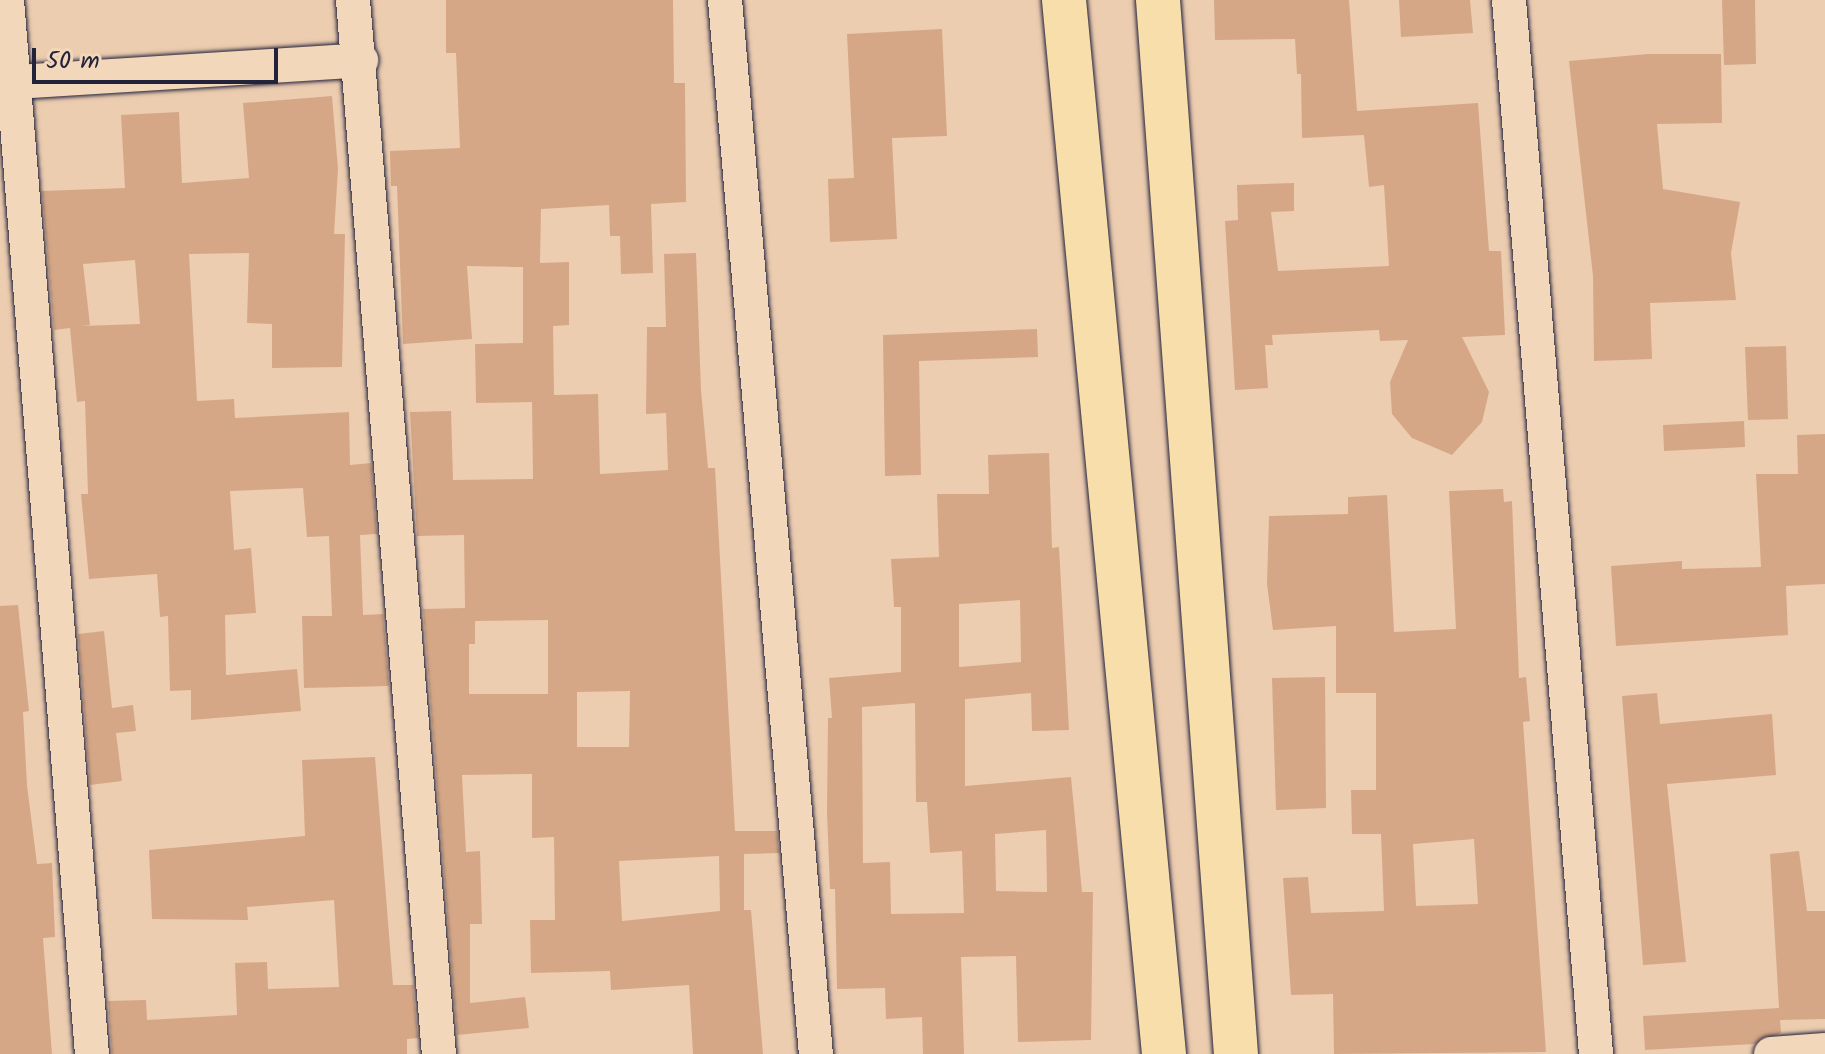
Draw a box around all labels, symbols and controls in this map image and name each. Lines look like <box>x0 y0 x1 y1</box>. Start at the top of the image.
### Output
scale bar <box>36 32 282 82</box>
text: 50 m <box>46 42 100 81</box>

